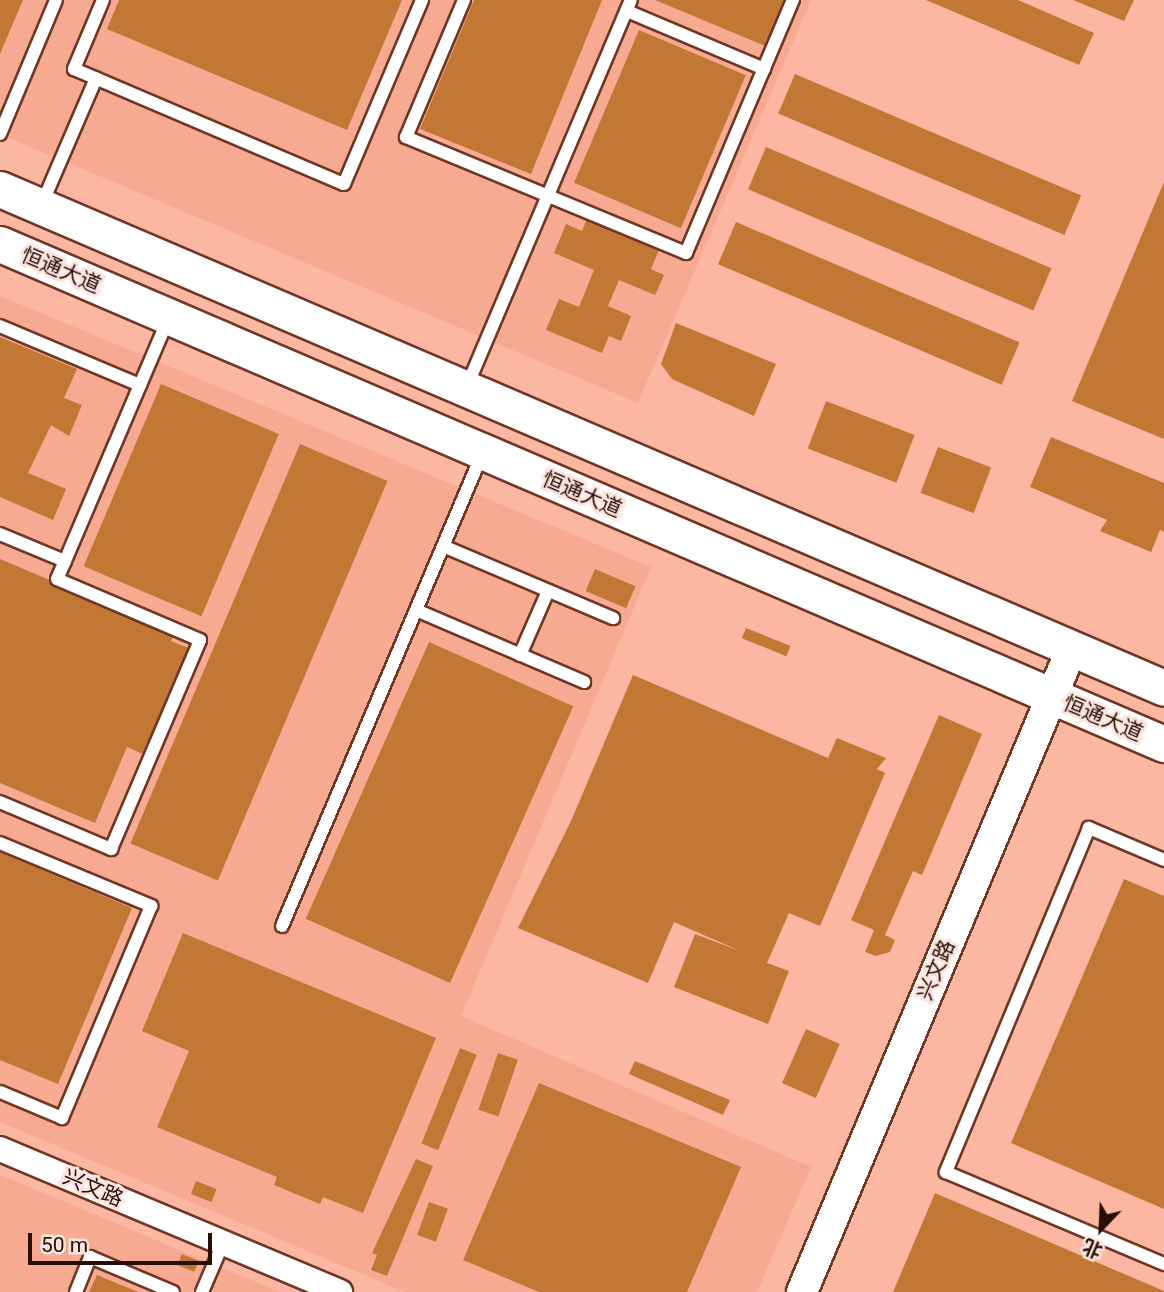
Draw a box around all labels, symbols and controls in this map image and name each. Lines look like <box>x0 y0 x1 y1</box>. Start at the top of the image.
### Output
street label: 恒通大道 <box>17 242 105 298</box>
street label: 恒通大道 <box>538 466 626 522</box>
street label: 恒通大道 <box>1059 690 1147 746</box>
street label: 兴文路 <box>912 936 960 1004</box>
street label: 兴文路 <box>59 1164 127 1212</box>
north arrow <box>1066 1194 1136 1264</box>
scale bar <box>32 1218 215 1262</box>
text: 50 m <box>41 1233 88 1257</box>
text: 北 <box>1079 1234 1106 1263</box>

